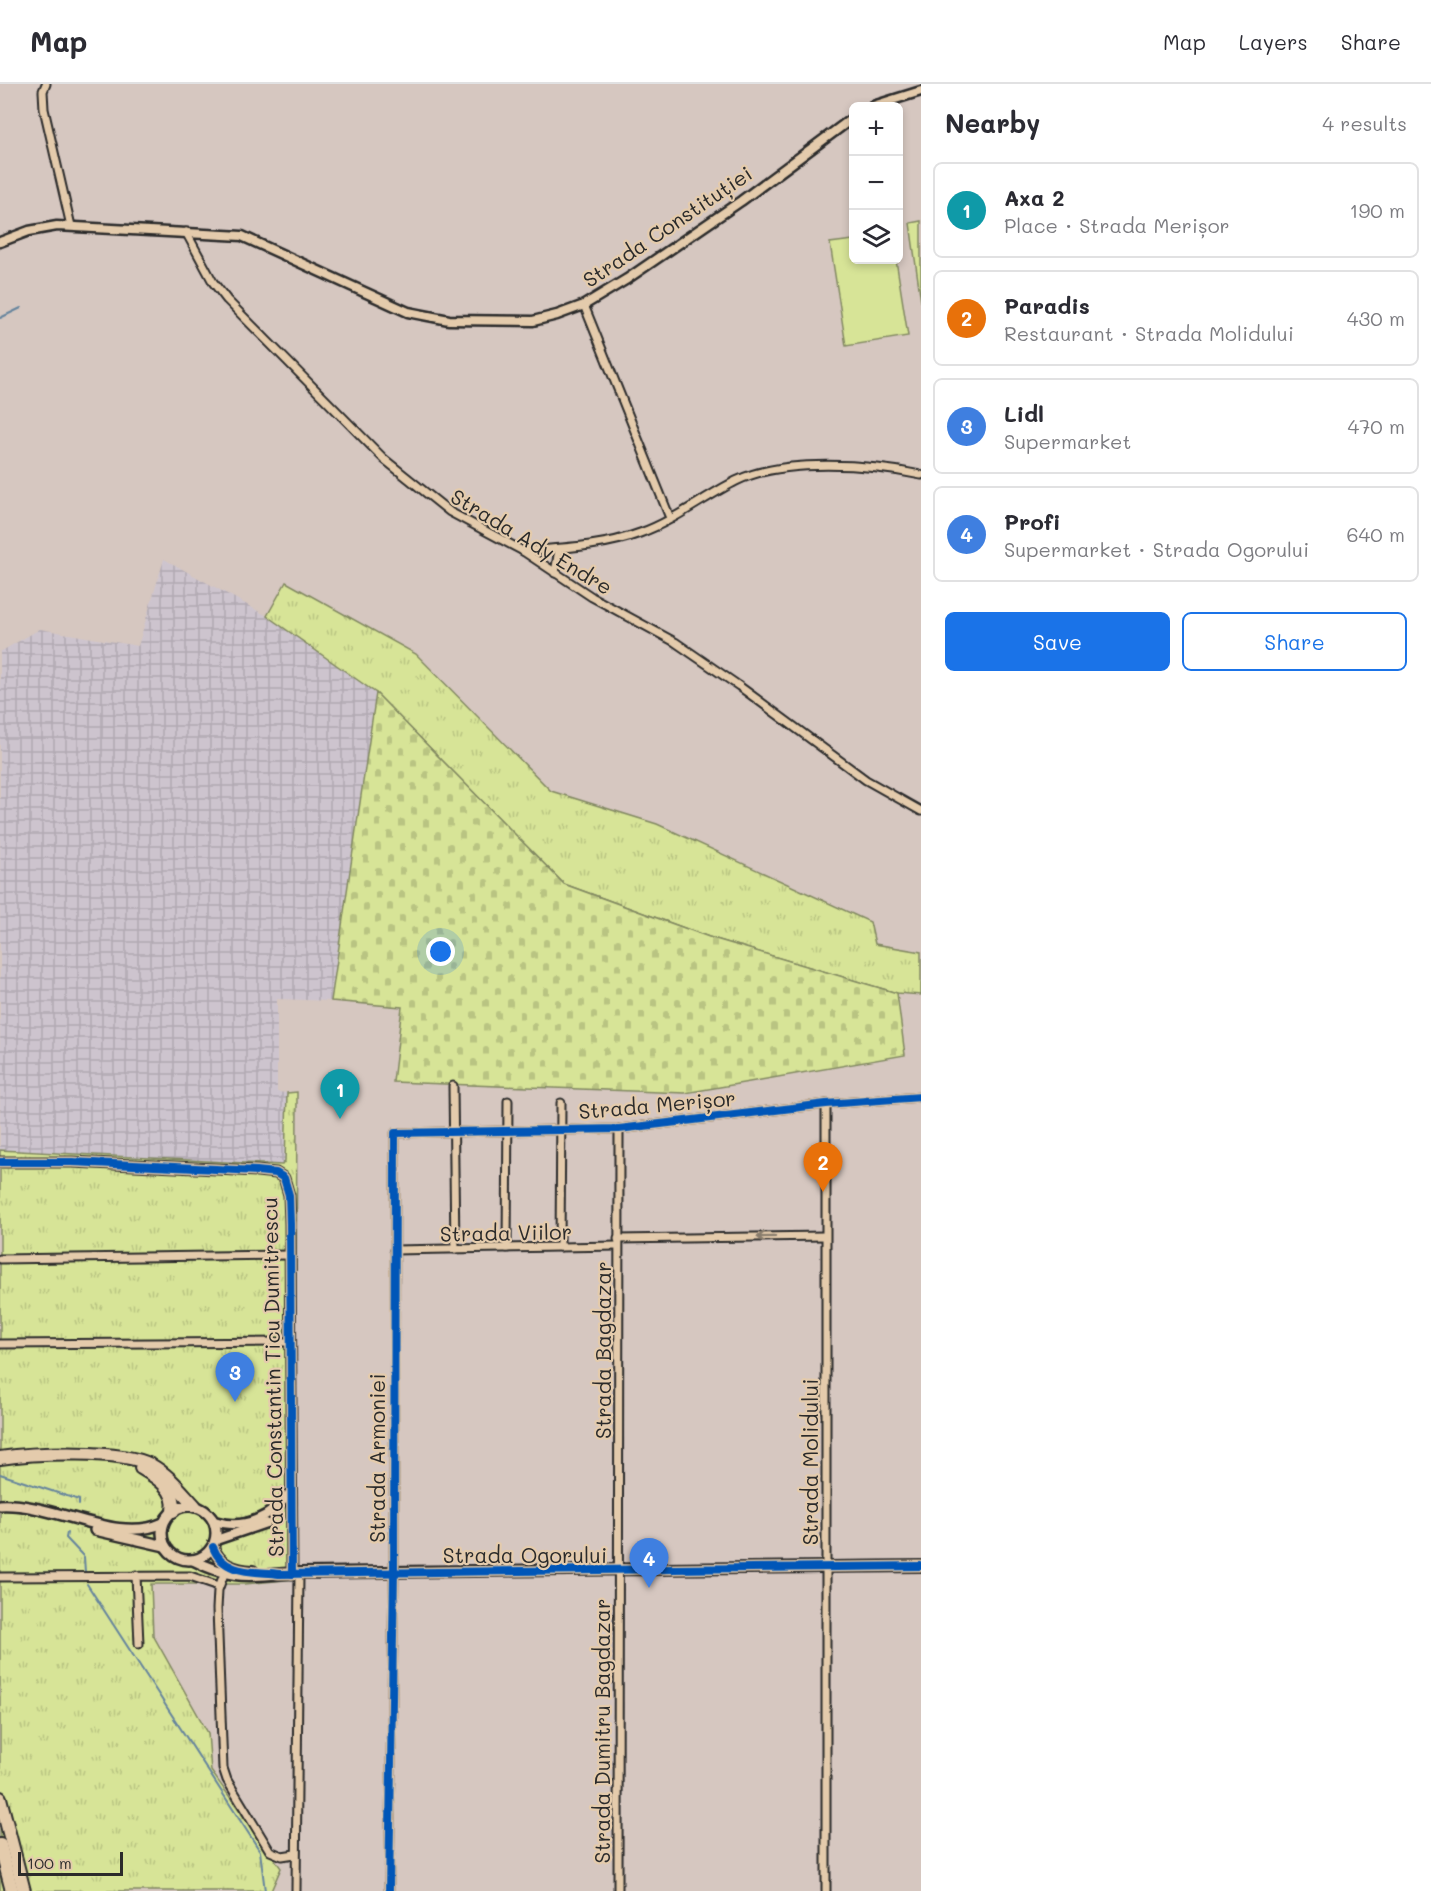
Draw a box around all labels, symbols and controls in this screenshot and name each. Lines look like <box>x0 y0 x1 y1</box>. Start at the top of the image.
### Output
text: Map <box>30 23 87 59</box>
text: Map <box>1163 28 1206 55</box>
text: Layers <box>1239 28 1308 55</box>
text: Share <box>1341 28 1401 55</box>
map controls <box>849 102 903 264</box>
button: + <box>849 102 903 156</box>
text: Nearby <box>945 106 1040 140</box>
text: 4 results <box>1322 110 1407 136</box>
button: − <box>849 156 903 210</box>
street label: Strada Constituției <box>577 159 757 294</box>
text: Axa 2 <box>1004 183 1065 212</box>
text: 1 <box>962 197 971 223</box>
text: 190 m <box>1350 197 1405 223</box>
button: layers <box>849 210 903 264</box>
text: Place · Strada Merișor <box>1004 212 1230 238</box>
text: Paradis <box>1004 291 1090 320</box>
text: 2 <box>961 305 972 331</box>
text: 430 m <box>1347 305 1405 331</box>
text: Restaurant · Strada Molidului <box>1004 320 1294 346</box>
text: Lidl <box>1004 399 1044 428</box>
text: 3 <box>961 413 973 439</box>
text: 470 m <box>1347 413 1405 439</box>
text: Supermarket <box>1004 428 1131 454</box>
street label: Strada Ady Endre <box>446 482 618 600</box>
text: Profi <box>1004 507 1061 536</box>
text: 4 <box>960 521 973 547</box>
text: 640 m <box>1347 521 1405 547</box>
text: Supermarket · Strada Ogorului <box>1004 536 1309 562</box>
button: Save <box>945 612 1170 671</box>
button: Share <box>1182 612 1407 671</box>
your location <box>426 937 455 966</box>
pin: 1 <box>320 1070 360 1119</box>
street label: Strada Merișor <box>577 1084 737 1125</box>
pin: 2 <box>804 1142 842 1192</box>
street label: Strada Constantin Ticu Dumitrescu <box>255 1197 289 1557</box>
street label: Strada Viilor <box>440 1217 572 1247</box>
one-way arrow <box>757 1231 777 1242</box>
street label: Strada Bagdazar <box>589 1261 616 1439</box>
pin: 3 <box>216 1352 254 1402</box>
street label: Strada Armoniei <box>363 1373 390 1543</box>
street label: Strada Molidului <box>796 1379 823 1545</box>
pin: 4 <box>630 1538 668 1588</box>
street label: Strada Ogorului <box>443 1541 607 1568</box>
street label: Strada Dumitru Bagdazar <box>588 1599 615 1863</box>
scale bar <box>18 1849 123 1876</box>
text: 100 m <box>27 1852 72 1873</box>

